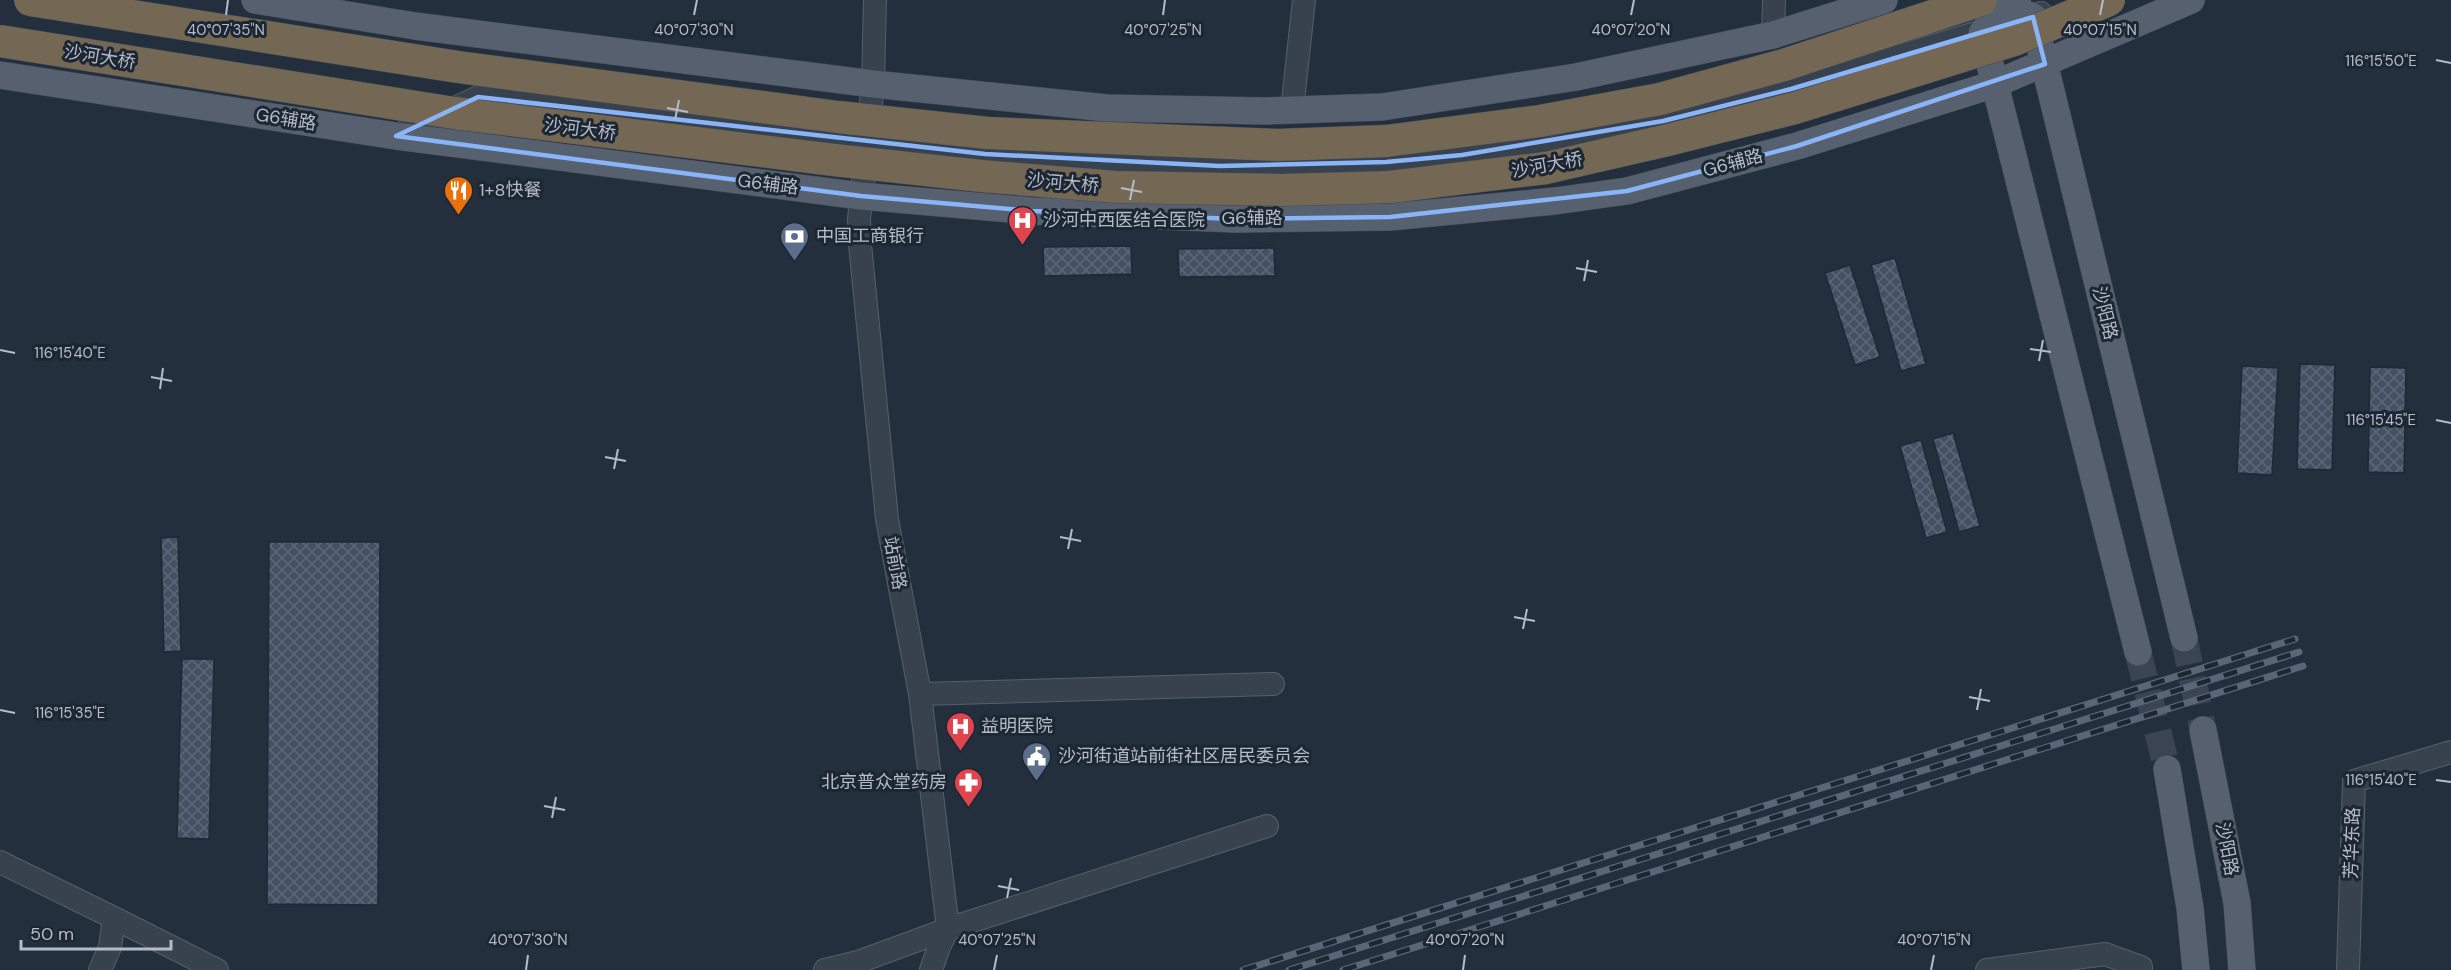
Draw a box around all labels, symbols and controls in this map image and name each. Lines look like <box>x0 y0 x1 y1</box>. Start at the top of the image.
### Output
text: 40°07'35"N <box>187 20 265 40</box>
text: 40°07'30"N <box>654 20 734 40</box>
text: 40°07'25"N <box>1124 20 1202 40</box>
text: 40°07'20"N <box>1592 20 1670 40</box>
text: 40°07'15"N <box>2063 20 2137 40</box>
street label: 沙河大桥 <box>63 40 137 74</box>
text: 116°15'50"E <box>2345 51 2417 71</box>
street label: G6辅路 <box>254 102 318 136</box>
street label: 沙河大桥 <box>543 113 617 145</box>
street label: G6辅路 <box>1700 144 1766 182</box>
street label: 沙河大桥 <box>1509 147 1585 183</box>
street label: G6辅路 <box>736 168 800 200</box>
street label: 沙河大桥 <box>1026 168 1100 198</box>
restaurant icon: 1+8快餐 <box>442 174 474 216</box>
place label: 1+8快餐 <box>479 178 541 202</box>
hospital icon: 沙河中西医结合医院 <box>1006 204 1038 246</box>
street label: G6辅路 <box>1222 206 1282 230</box>
place label: 沙河中西医结合医院 <box>1043 208 1205 232</box>
bank icon: 中国工商银行 <box>779 220 811 262</box>
place label: 中国工商银行 <box>816 224 924 248</box>
street label: 沙阳路 <box>2087 284 2123 342</box>
text: 116°15'40"E <box>34 343 106 363</box>
text: 116°15'45"E <box>2346 410 2416 430</box>
street label: 站前路 <box>878 534 912 592</box>
text: 116°15'35"E <box>35 703 105 723</box>
hospital icon: 益明医院 <box>944 710 976 752</box>
place label: 益明医院 <box>981 714 1053 738</box>
public building icon: 沙河街道站前街社区居民委员会 <box>1021 740 1053 782</box>
place label: 沙河街道站前街社区居民委员会 <box>1058 744 1310 768</box>
pharmacy icon: 北京普众堂药房 <box>952 766 984 808</box>
place label: 北京普众堂药房 <box>821 770 947 794</box>
text: 116°15'40"E <box>2345 770 2417 790</box>
street label: 芳华东路 <box>2339 807 2365 879</box>
street label: 沙阳路 <box>2210 820 2244 878</box>
scale bar <box>21 913 171 951</box>
text: 50 m <box>30 922 74 946</box>
text: 40°07'30"N <box>488 930 568 950</box>
text: 40°07'25"N <box>958 930 1036 950</box>
text: 40°07'20"N <box>1426 930 1504 950</box>
text: 40°07'15"N <box>1897 930 1971 950</box>

